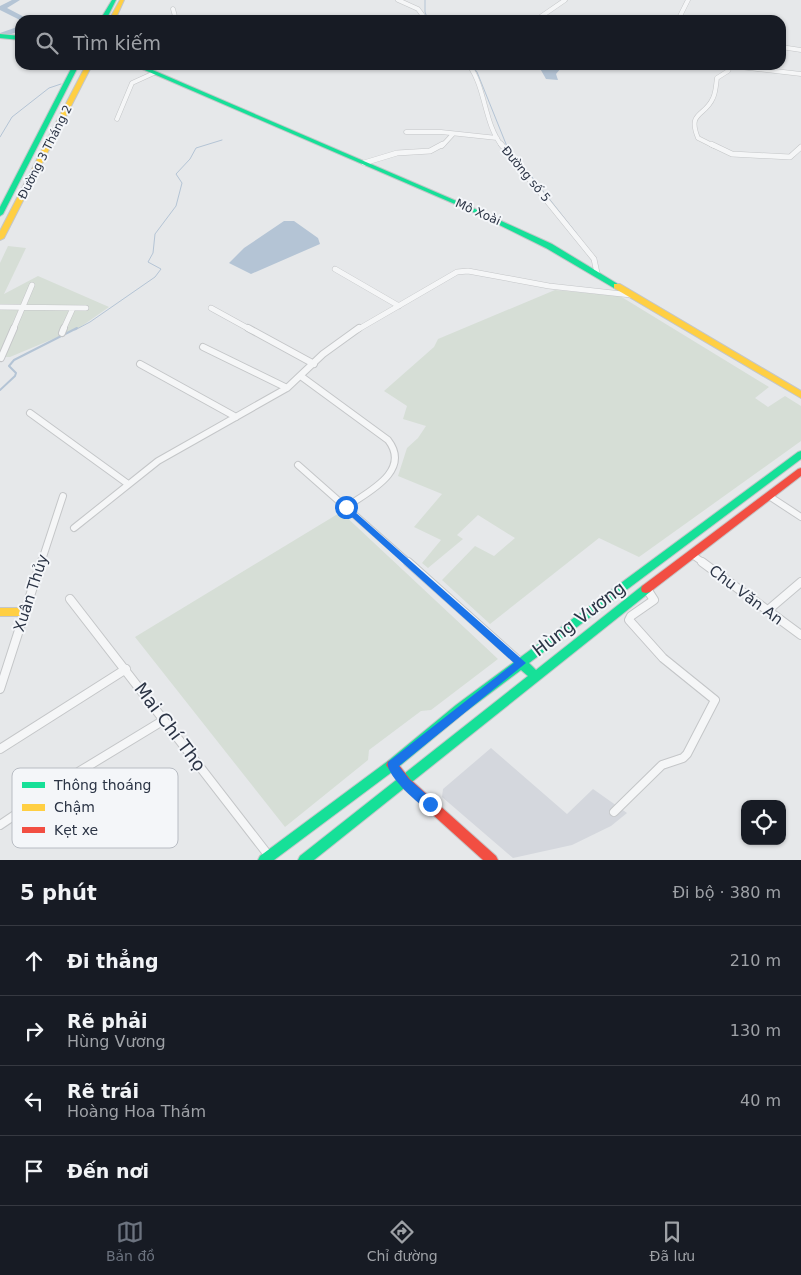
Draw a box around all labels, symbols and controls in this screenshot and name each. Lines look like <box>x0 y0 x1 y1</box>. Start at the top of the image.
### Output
search box <box>15 15 786 70</box>
icon: search <box>33 29 61 57</box>
text: Tìm kiếm <box>73 32 161 54</box>
street label: Đường 3 Tháng 2 <box>15 103 75 201</box>
street label: Đường số 5 <box>499 143 553 205</box>
street label: Mô Xoài <box>453 196 503 228</box>
route start <box>335 496 358 519</box>
street label: Xuân Thủy <box>10 552 52 634</box>
street label: Chu Văn An <box>706 561 786 629</box>
street label: Hùng Vương <box>528 577 629 660</box>
street label: Mai Chí Thọ <box>130 678 211 775</box>
legend <box>12 768 178 848</box>
text: Thông thoáng <box>53 777 151 793</box>
route end <box>419 793 442 816</box>
text: Chậm <box>54 799 95 815</box>
map controls <box>741 800 786 845</box>
button: locate <box>741 800 786 845</box>
text: Kẹt xe <box>54 822 98 838</box>
text: 5 phút <box>20 881 97 905</box>
text: Đi bộ · 380 m <box>673 883 781 902</box>
icon: ahead <box>20 947 48 975</box>
text: Đi thẳng <box>67 950 159 972</box>
text: 210 m <box>730 951 781 970</box>
text: Rẽ phải <box>67 1010 148 1032</box>
icon: right <box>20 1017 48 1045</box>
text: 130 m <box>730 1021 781 1040</box>
text: Hùng Vương <box>67 1032 166 1051</box>
text: Rẽ trái <box>67 1080 139 1102</box>
icon: left <box>20 1087 48 1115</box>
text: 40 m <box>740 1091 781 1110</box>
text: Hoàng Hoa Thám <box>67 1102 206 1121</box>
icon: arrive <box>20 1157 48 1185</box>
text: Đến nơi <box>67 1160 149 1182</box>
tab: Bản đồ <box>106 1218 155 1264</box>
tab: Chỉ đường <box>367 1218 438 1264</box>
tab: Đã lưu <box>650 1218 695 1264</box>

